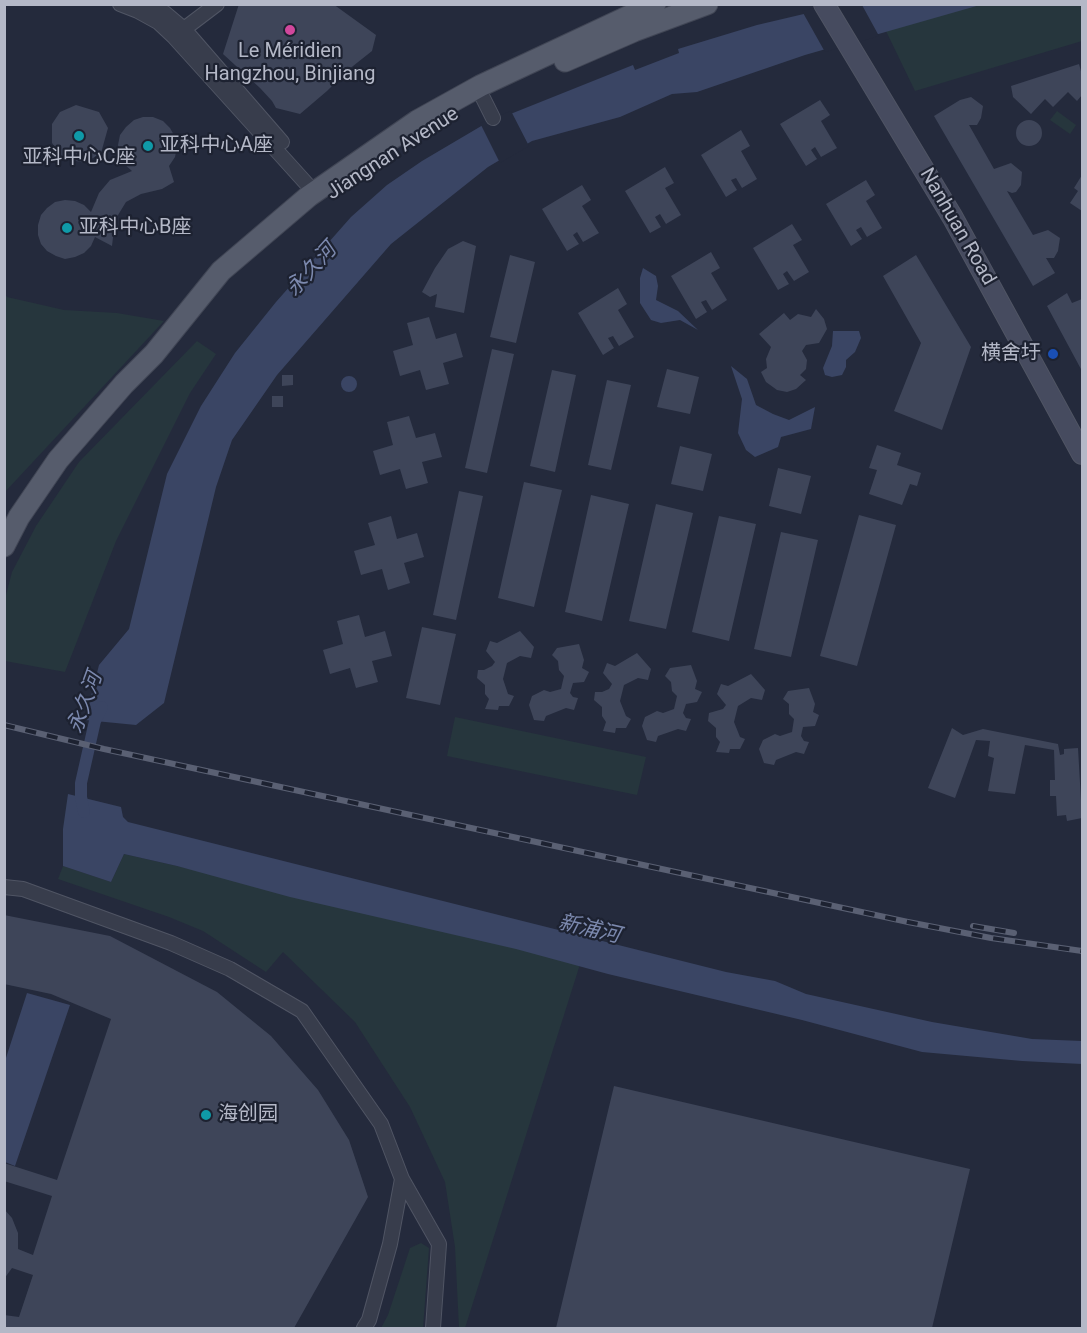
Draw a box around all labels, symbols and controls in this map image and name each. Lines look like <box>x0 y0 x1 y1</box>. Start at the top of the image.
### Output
marker: Le Méridien Hangzhou, Binjiang <box>283 23 297 37</box>
place label: Le Méridien Hangzhou, Binjiang <box>205 40 375 87</box>
street label: Jiangnan Avenue <box>323 102 463 206</box>
marker: 亚科中心C座 <box>72 129 86 143</box>
place label: 亚科中心A座 <box>160 134 273 158</box>
marker: 亚科中心A座 <box>141 139 155 153</box>
place label: 亚科中心C座 <box>22 146 136 170</box>
street label: Nanhuan Road <box>914 164 1000 290</box>
place label: 亚科中心B座 <box>79 216 191 240</box>
marker: 亚科中心B座 <box>60 221 74 235</box>
water label: 永久河 <box>282 238 342 302</box>
place label: 横舍圩 <box>981 342 1041 366</box>
marker: 横舍圩 <box>1046 347 1060 361</box>
water label: 永久河 <box>63 669 109 737</box>
water label: 新浦河 <box>555 911 623 949</box>
place label: 海创园 <box>218 1103 278 1127</box>
marker: 海创园 <box>199 1108 213 1122</box>

